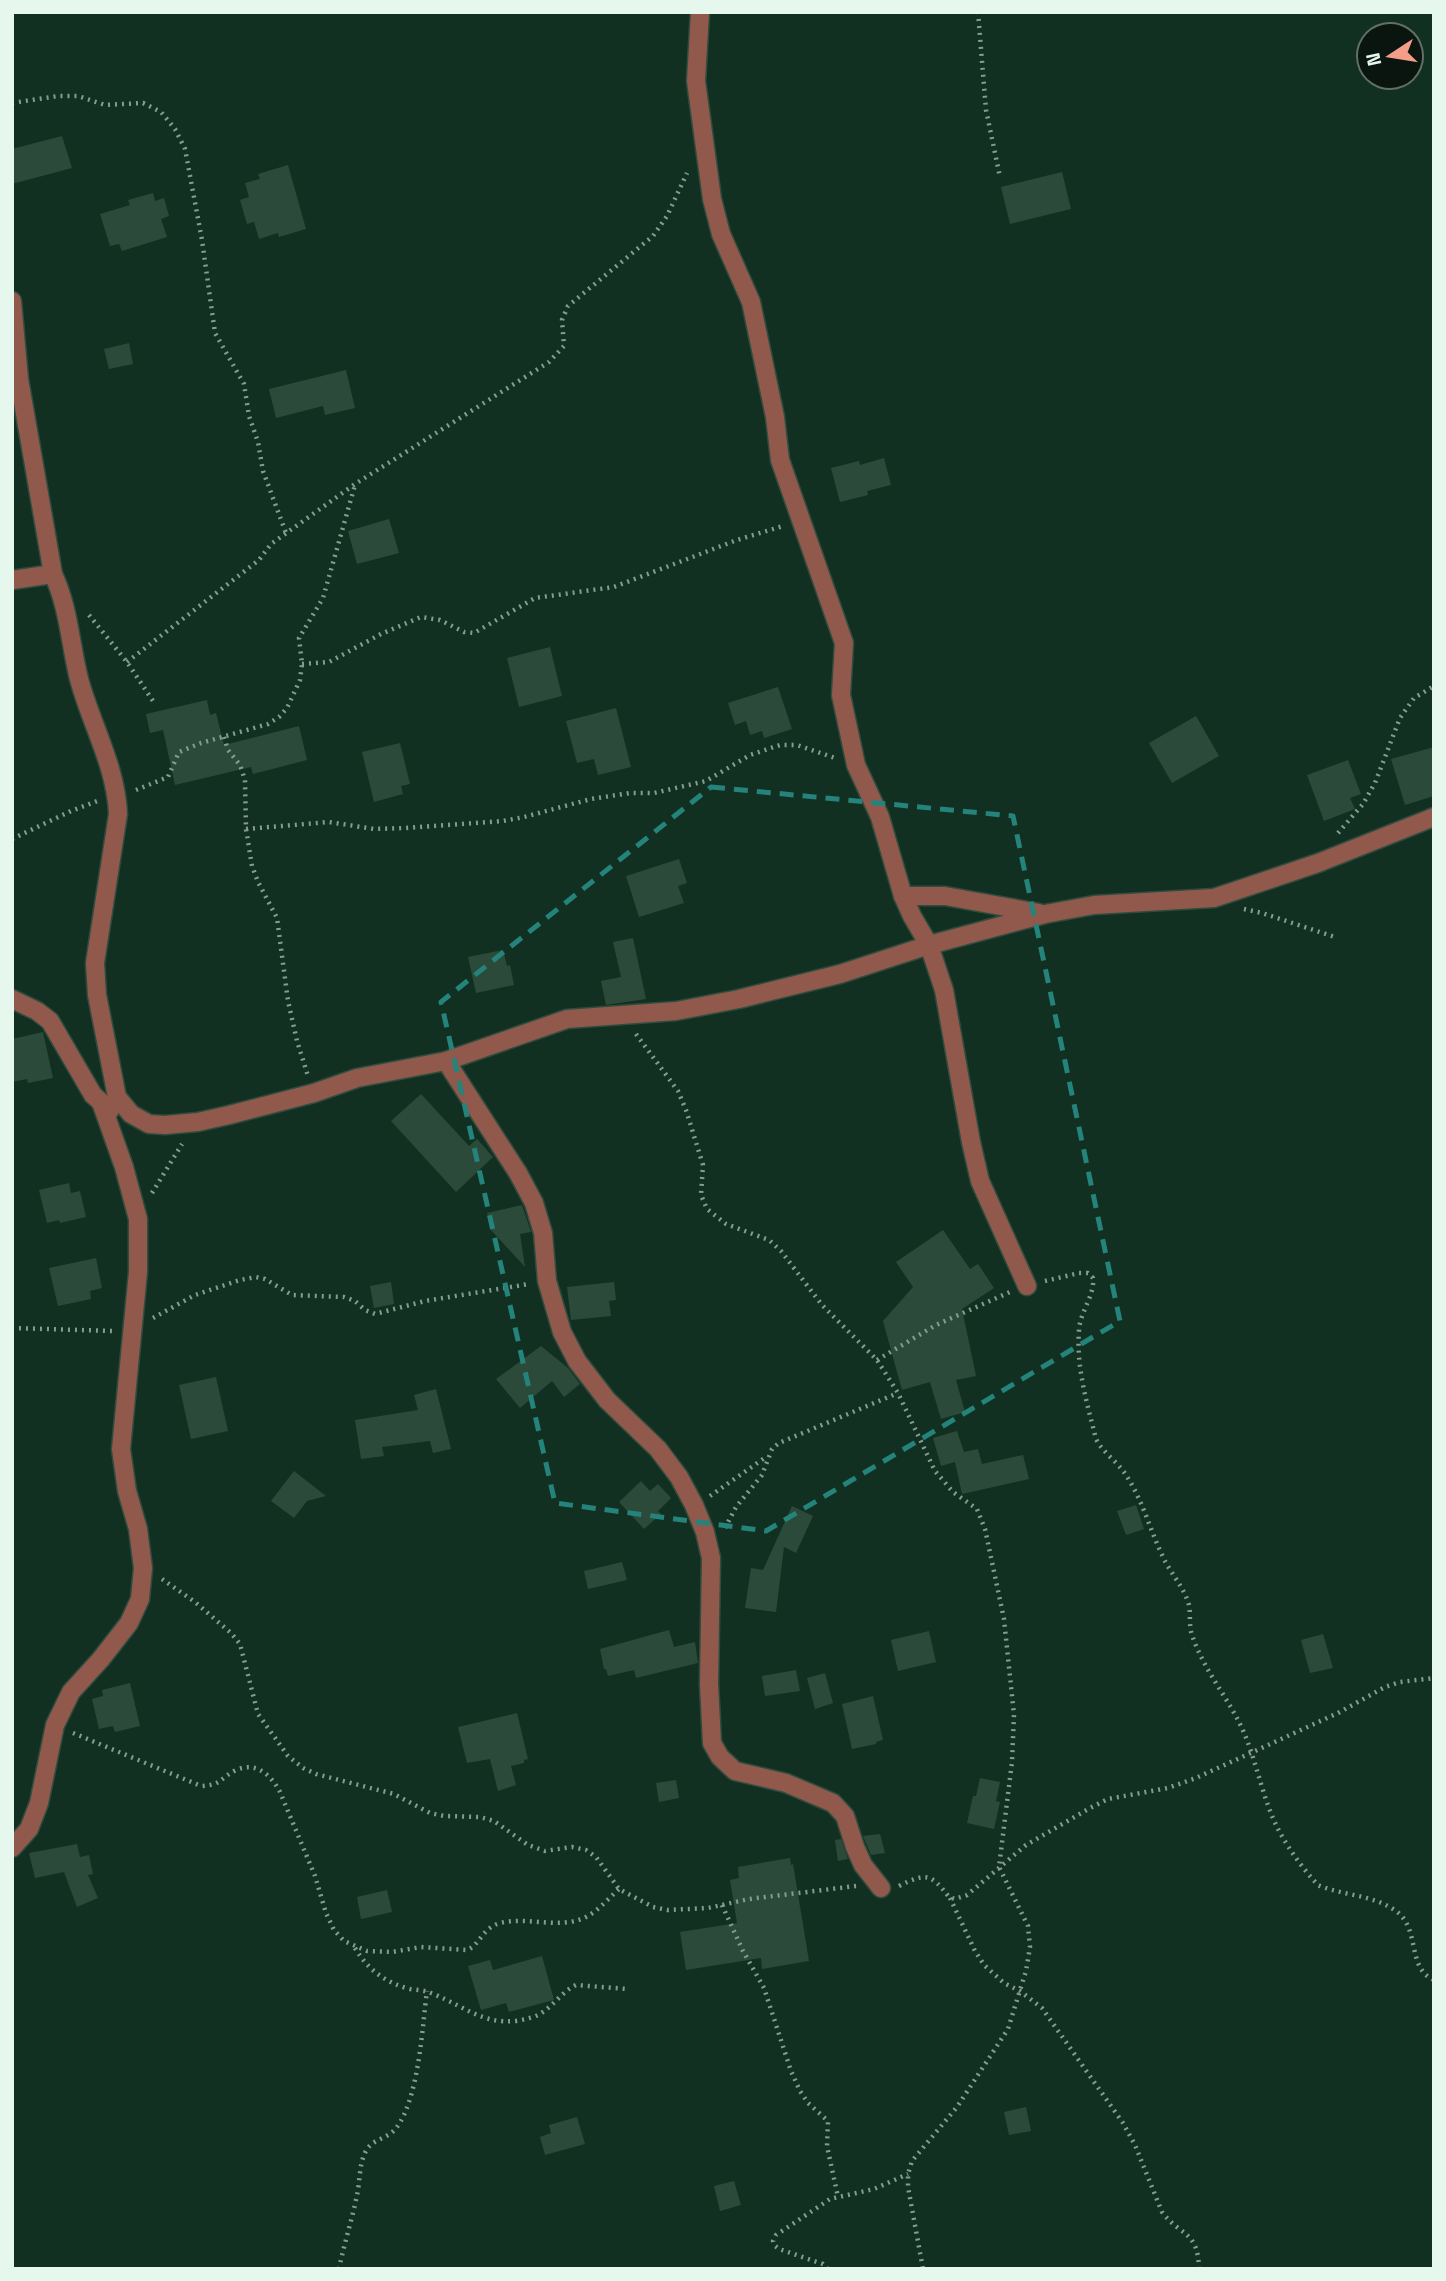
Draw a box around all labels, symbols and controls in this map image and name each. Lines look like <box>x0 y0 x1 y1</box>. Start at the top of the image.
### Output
north arrow <box>1355 21 1425 91</box>
text: N <box>1360 51 1387 68</box>

